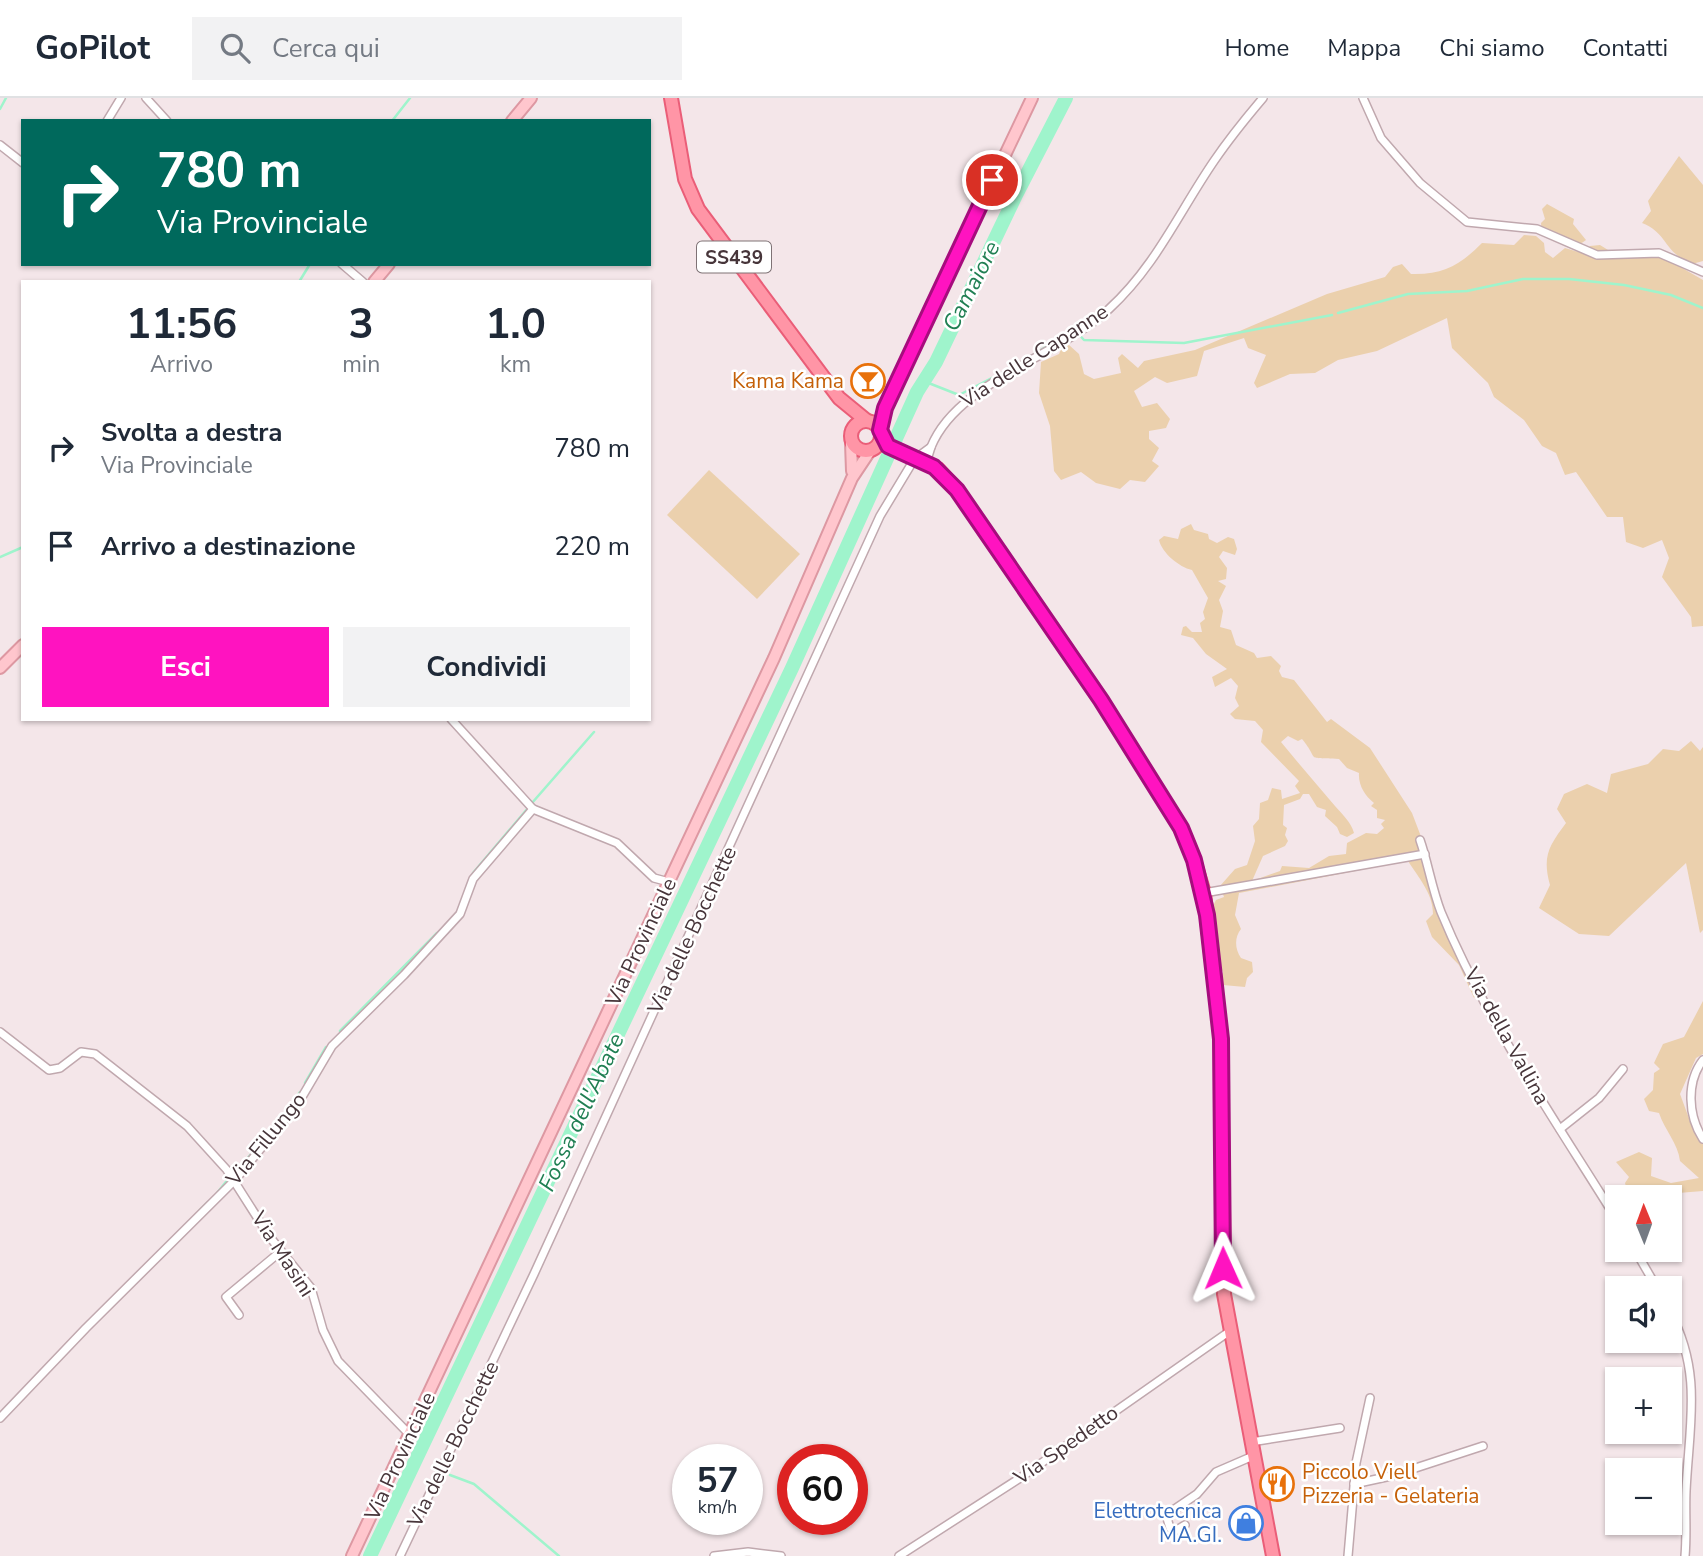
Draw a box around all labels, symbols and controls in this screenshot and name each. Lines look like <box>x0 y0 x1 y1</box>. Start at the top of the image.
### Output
search box <box>192 17 682 80</box>
text: GoPilot <box>35 26 150 71</box>
icon: search <box>216 29 254 67</box>
text: Cerca qui <box>272 31 380 66</box>
text: Home <box>1224 32 1289 64</box>
text: Mappa <box>1327 32 1401 64</box>
text: Chi siamo <box>1439 32 1545 64</box>
text: Contatti <box>1583 32 1668 64</box>
text: 780 m <box>157 137 301 204</box>
icon: right <box>42 147 133 238</box>
pin <box>962 150 1022 210</box>
icon: arrive <box>973 161 1011 199</box>
text: Via Provinciale <box>157 201 368 244</box>
water label: Camaiore <box>935 236 1007 337</box>
road number: SS439 <box>697 242 771 272</box>
text: 11:56 <box>126 296 237 353</box>
text: 3 <box>349 296 374 353</box>
text: 1.0 <box>485 296 546 353</box>
street label: Via delle Capanne <box>954 298 1114 415</box>
text: Arrivo <box>150 349 213 380</box>
text: min <box>342 349 380 380</box>
text: km <box>500 349 531 380</box>
bar icon: Kama Kama <box>849 362 887 400</box>
place label: Kama Kama <box>732 367 844 395</box>
text: Svolta a destra <box>101 415 283 450</box>
icon: right <box>42 429 80 467</box>
text: 780 m <box>554 431 630 466</box>
text: Via Provinciale <box>101 450 253 481</box>
icon: arrive <box>42 527 80 565</box>
text: Arrivo a destinazione <box>101 529 356 564</box>
text: 220 m <box>554 529 630 564</box>
button: Esci <box>42 627 329 707</box>
button: Condividi <box>343 627 630 707</box>
street label: Via delle Bocchette <box>640 842 743 1019</box>
street label: Via Provinciale <box>599 873 683 1012</box>
street label: Via della Vallina <box>1457 961 1556 1110</box>
water label: Fossa dell'Abate <box>531 1028 632 1196</box>
street label: Via Fillungo <box>219 1087 312 1192</box>
north arrow <box>1605 1185 1682 1262</box>
map controls <box>1605 1185 1682 1535</box>
street label: Via Masini <box>244 1205 321 1302</box>
position arrow <box>1186 1231 1260 1305</box>
button: sound <box>1605 1276 1682 1353</box>
street label: Via delle Bocchette <box>400 1356 505 1533</box>
button: + <box>1605 1367 1682 1444</box>
street label: Via Provinciale <box>358 1387 442 1526</box>
street label: Via Spedetto <box>1007 1399 1124 1492</box>
speed limit sign: 60 <box>777 1444 868 1535</box>
text: 57 <box>696 1457 739 1504</box>
place label: Piccolo Viell Pizzeria - Gelateria <box>1302 1458 1480 1510</box>
button: − <box>1605 1458 1682 1535</box>
restaurant icon: Piccolo Viell Pizzeria - Gelateria <box>1258 1465 1296 1503</box>
text: km/h <box>698 1495 737 1519</box>
place label: Elettrotecnica MA.GI. <box>1093 1497 1222 1549</box>
shop icon: Elettrotecnica MA.GI. <box>1227 1504 1265 1542</box>

